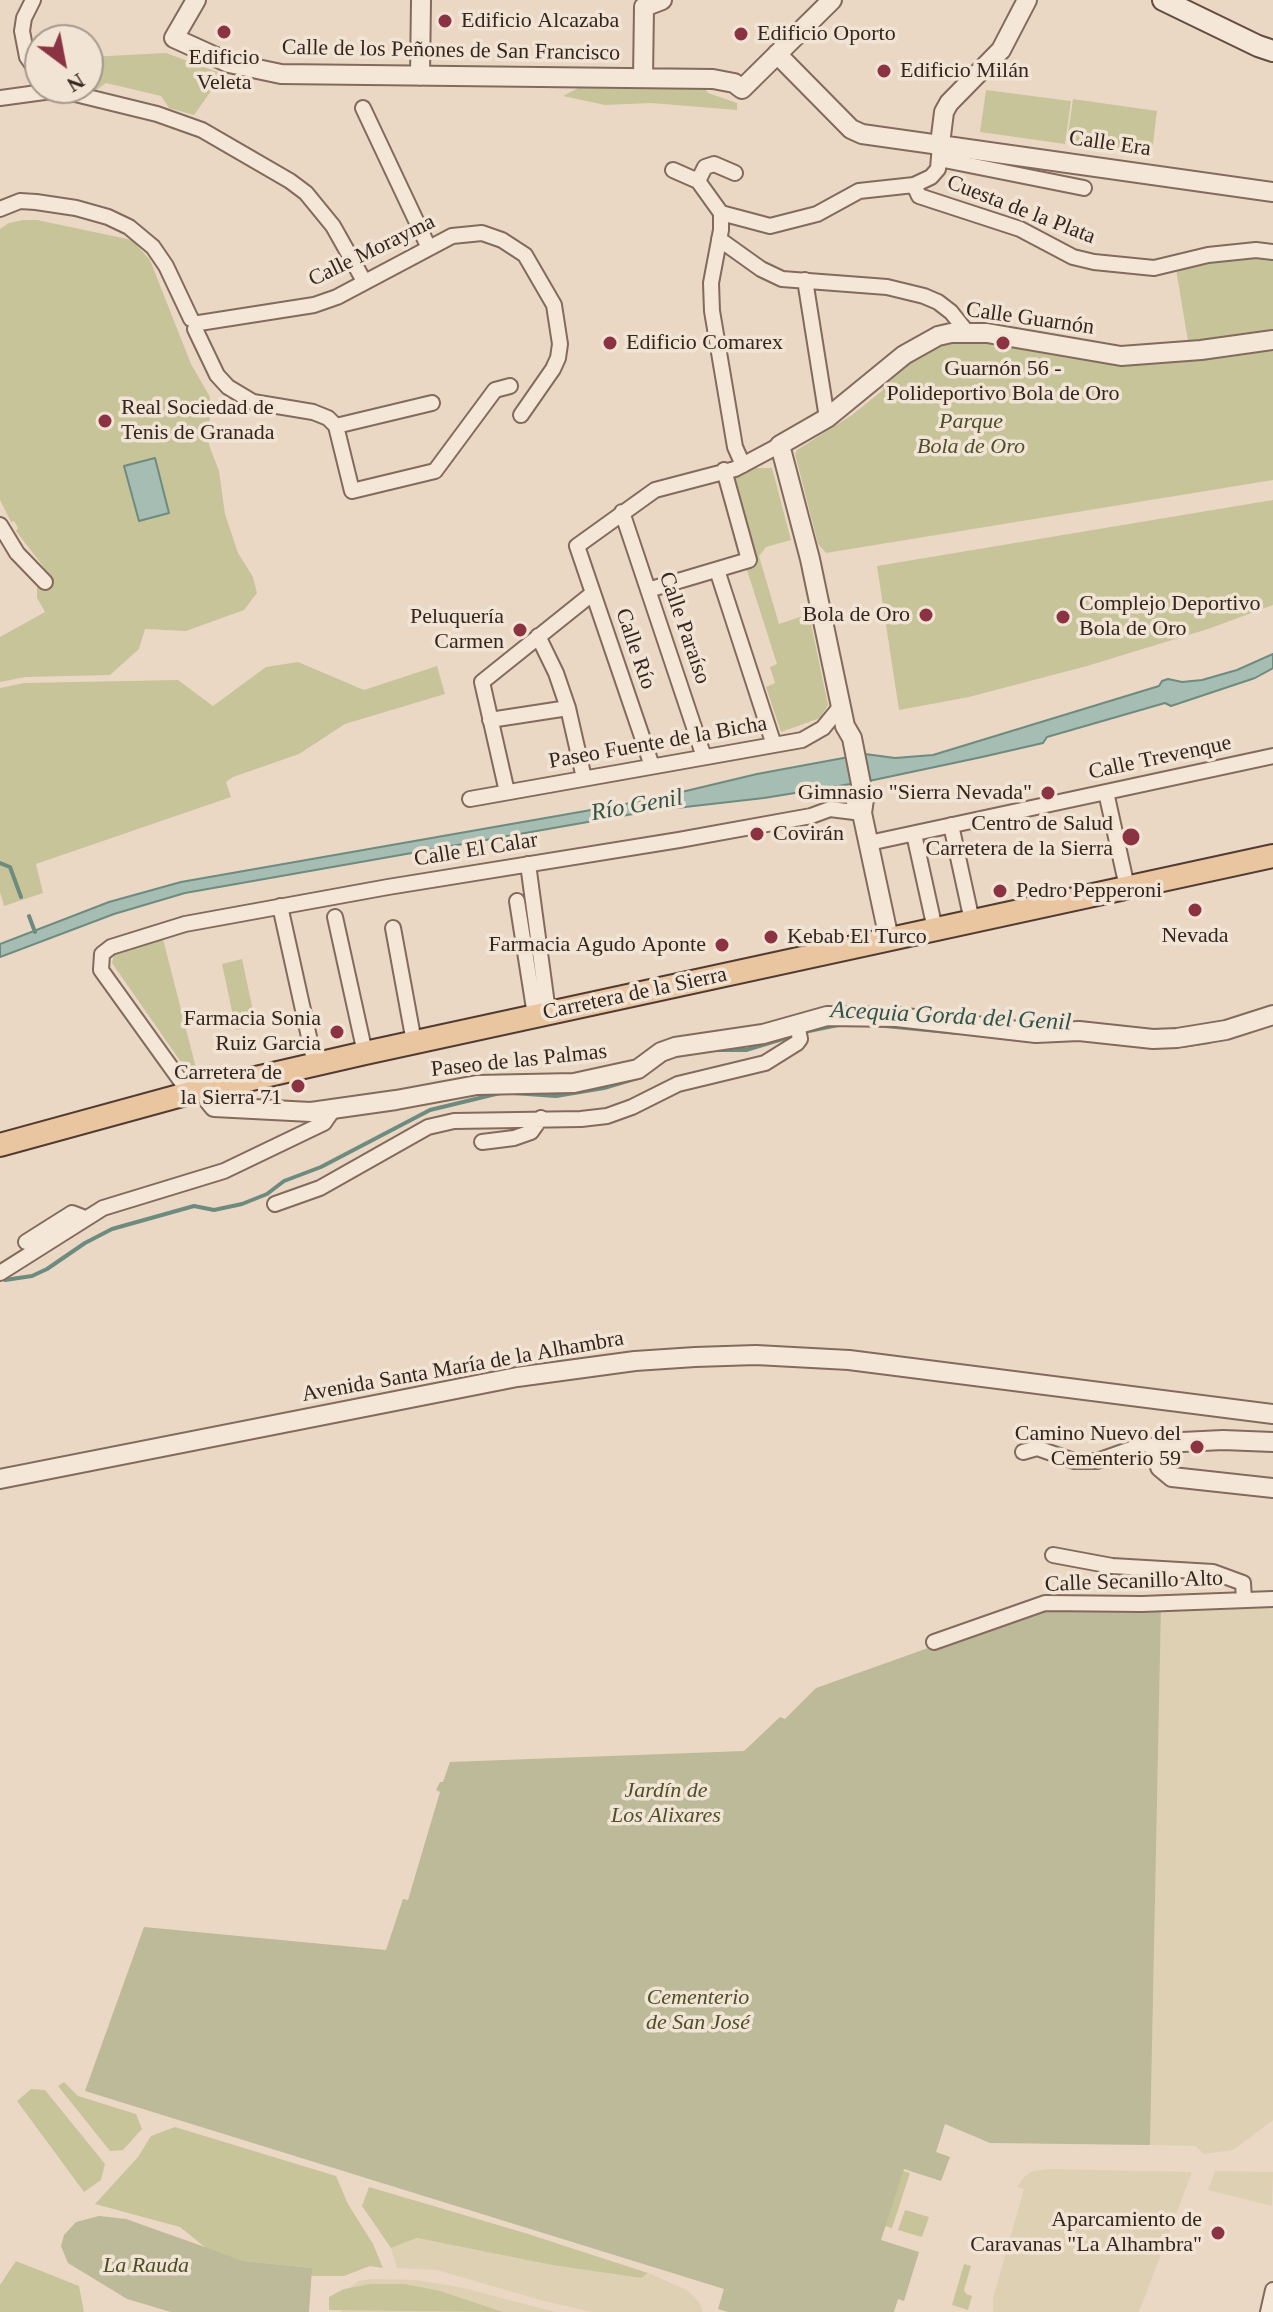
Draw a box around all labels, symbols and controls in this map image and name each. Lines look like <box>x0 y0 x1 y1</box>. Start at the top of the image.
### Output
place label: Edificio Alcazaba <box>461 8 619 34</box>
marker: Edificio Alcazaba <box>436 12 454 30</box>
place label: Edificio Oporto <box>757 21 896 47</box>
marker: Edificio Veleta <box>215 23 233 41</box>
north arrow <box>24 24 104 104</box>
marker: Edificio Oporto <box>732 25 750 43</box>
street label: Calle de los Peñones de San Francisco <box>282 35 620 67</box>
place label: Edificio Veleta <box>189 45 259 96</box>
place label: Edificio Milán <box>900 58 1029 84</box>
marker: Edificio Milán <box>875 62 893 80</box>
text: N <box>63 68 89 98</box>
street label: Calle Era <box>1067 125 1153 163</box>
street label: Cuesta de la Plata <box>943 170 1099 250</box>
street label: Calle Morayma <box>304 209 440 293</box>
street label: Calle Guarnón <box>964 297 1096 341</box>
place label: Edificio Comarex <box>626 330 783 356</box>
marker: Edificio Comarex <box>601 334 619 352</box>
marker: Guarnón 56 - Polideportivo Bola de Oro <box>994 334 1012 352</box>
place label: Guarnón 56 - Polideportivo Bola de Oro <box>887 356 1119 408</box>
place label: Real Sociedad de Tenis de Granada <box>121 395 275 446</box>
park label: Parque Bola de Oro <box>917 409 1025 460</box>
marker: Real Sociedad de Tenis de Granada <box>96 412 114 430</box>
street label: Calle Paraíso <box>653 569 715 687</box>
place label: Complejo Deportivo Bola de Oro <box>1079 591 1260 642</box>
place label: Bola de Oro <box>802 602 910 628</box>
place label: Peluquería Carmen <box>410 604 504 656</box>
street label: Calle Río <box>609 605 661 693</box>
marker: Bola de Oro <box>917 606 935 624</box>
marker: Complejo Deportivo Bola de Oro <box>1054 608 1072 626</box>
marker: Peluquería Carmen <box>511 621 529 639</box>
street label: Paseo Fuente de la Bicha <box>547 711 769 775</box>
street label: Calle Trevenque <box>1086 730 1234 786</box>
place label: Gimnasio "Sierra Nevada" <box>798 780 1032 806</box>
water label: Río Genil <box>589 784 685 828</box>
marker: Gimnasio "Sierra Nevada" <box>1039 784 1057 802</box>
place label: Centro de Salud Carretera de la Sierra <box>926 811 1113 862</box>
place label: Covirán <box>773 821 844 847</box>
marker: Covirán <box>748 825 766 843</box>
marker: Centro de Salud Carretera de la Sierra <box>1120 826 1142 848</box>
street label: Calle El Calar <box>412 827 540 873</box>
place label: Pedro Pepperoni <box>1016 878 1162 904</box>
marker: Pedro Pepperoni <box>991 882 1009 900</box>
marker: Nevada <box>1186 901 1204 919</box>
place label: Nevada <box>1161 923 1229 949</box>
place label: Kebab El Turco <box>787 924 927 950</box>
marker: Kebab El Turco <box>762 928 780 946</box>
place label: Farmacia Agudo Aponte <box>489 932 706 958</box>
marker: Farmacia Agudo Aponte <box>713 936 731 954</box>
street label: Carretera de la Sierra <box>541 962 729 1026</box>
water label: Acequia Gorda del Genil <box>830 996 1072 1038</box>
place label: Farmacia Sonia Ruiz Garcia <box>184 1006 321 1058</box>
marker: Farmacia Sonia Ruiz Garcia <box>328 1023 346 1041</box>
street label: Paseo de las Palmas <box>430 1039 608 1083</box>
place label: Carretera de la Sierra 71 <box>174 1060 282 1112</box>
marker: Carretera de la Sierra 71 <box>289 1077 307 1095</box>
street label: Avenida Santa María de la Alhambra <box>300 1326 626 1408</box>
place label: Camino Nuevo del Cementerio 59 <box>1015 1421 1181 1472</box>
marker: Camino Nuevo del Cementerio 59 <box>1188 1438 1206 1456</box>
street label: Calle Secanillo Alto <box>1044 1566 1224 1598</box>
park label: Jardín de Los Alixares <box>611 1778 721 1830</box>
park label: Cementerio de San José <box>646 1985 750 2036</box>
place label: Aparcamiento de Caravanas "La Alhambra" <box>970 2207 1202 2258</box>
marker: Aparcamiento de Caravanas "La Alhambra" <box>1209 2224 1227 2242</box>
park label: La Rauda <box>103 2253 189 2279</box>

